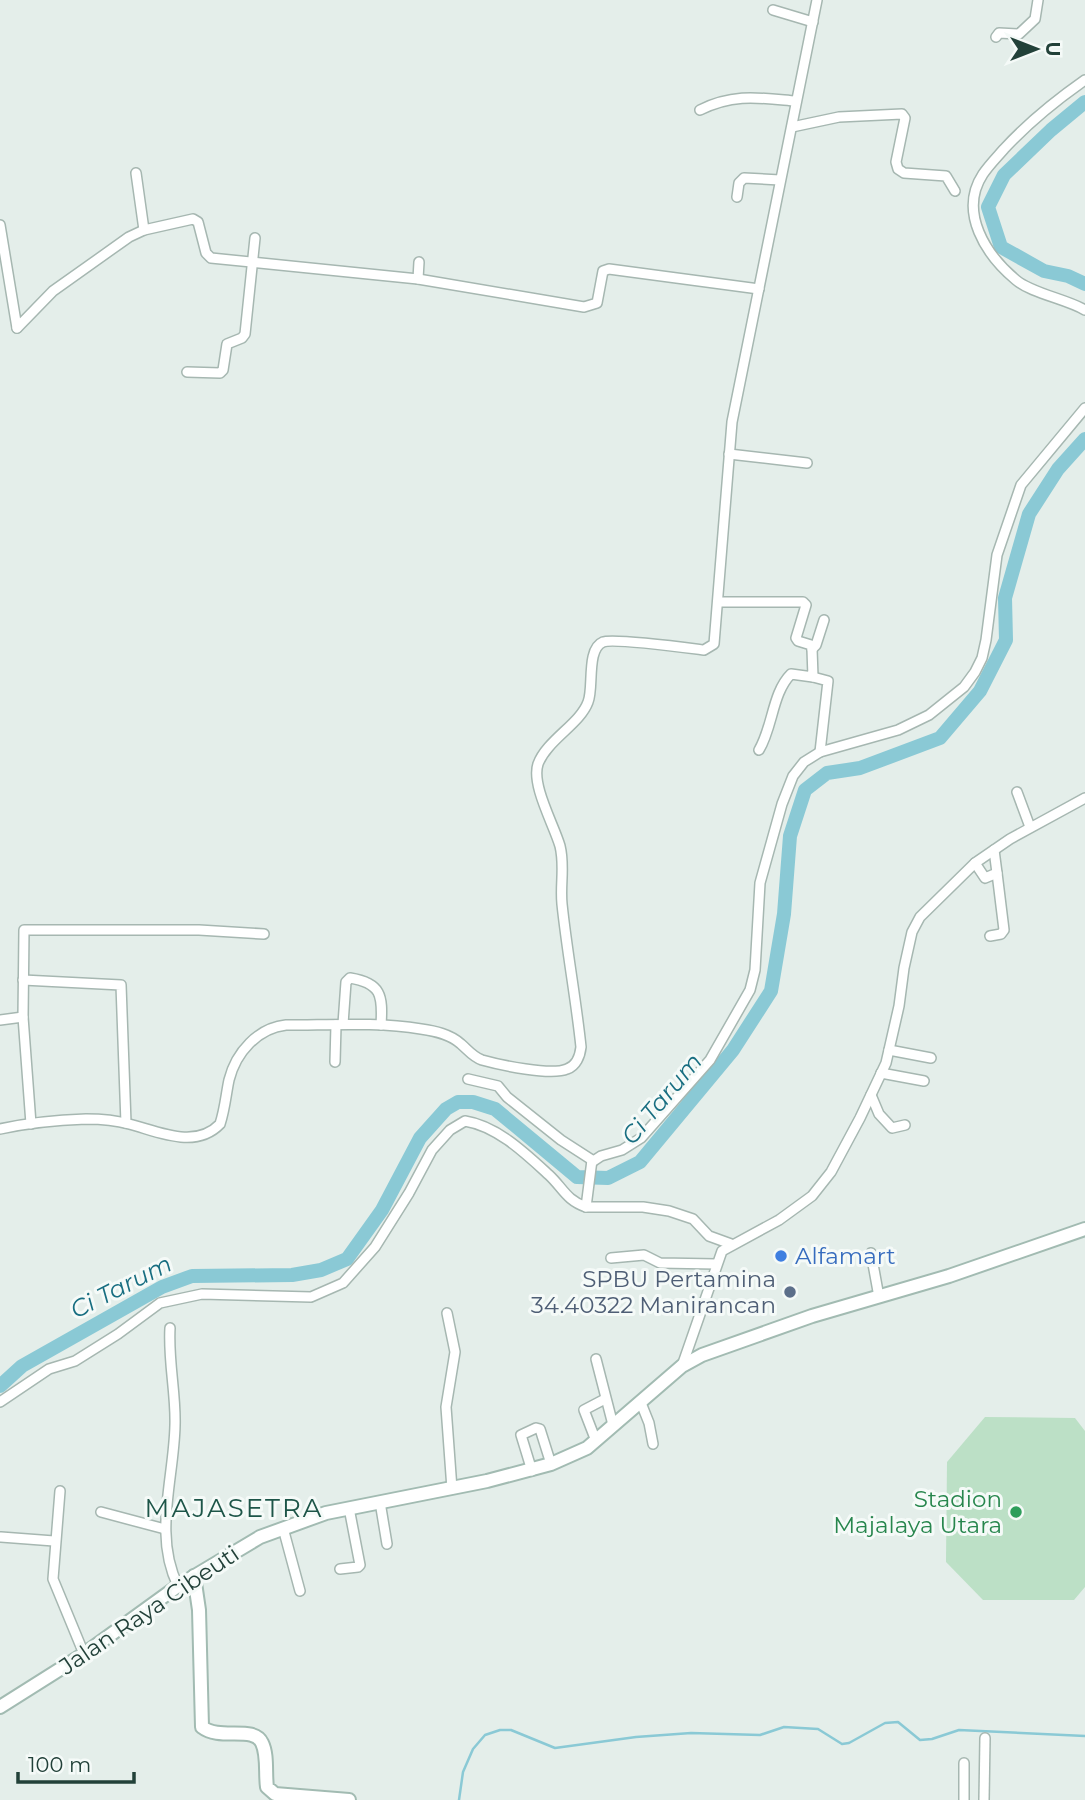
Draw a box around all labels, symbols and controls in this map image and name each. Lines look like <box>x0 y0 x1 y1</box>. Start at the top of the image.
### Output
north arrow <box>1001 14 1071 84</box>
text: U <box>1041 42 1064 56</box>
water label: Ci Tarum <box>615 1047 708 1150</box>
place label: Alfamart <box>795 1242 896 1270</box>
marker: Alfamart <box>773 1248 789 1264</box>
water label: Ci Tarum <box>65 1249 176 1324</box>
place label: SPBU Pertamina 34.40322 Manirancan <box>531 1265 776 1319</box>
marker: SPBU Pertamina 34.40322 Manirancan <box>782 1284 798 1300</box>
place label: Stadion Majalaya Utara <box>833 1485 1002 1539</box>
district label: MAJASETRA <box>145 1492 323 1524</box>
marker: Stadion Majalaya Utara <box>1008 1504 1024 1520</box>
street label: Jalan Raya Cibeuti <box>53 1539 244 1681</box>
scale bar <box>18 1741 133 1785</box>
text: 100 m <box>28 1752 91 1777</box>

